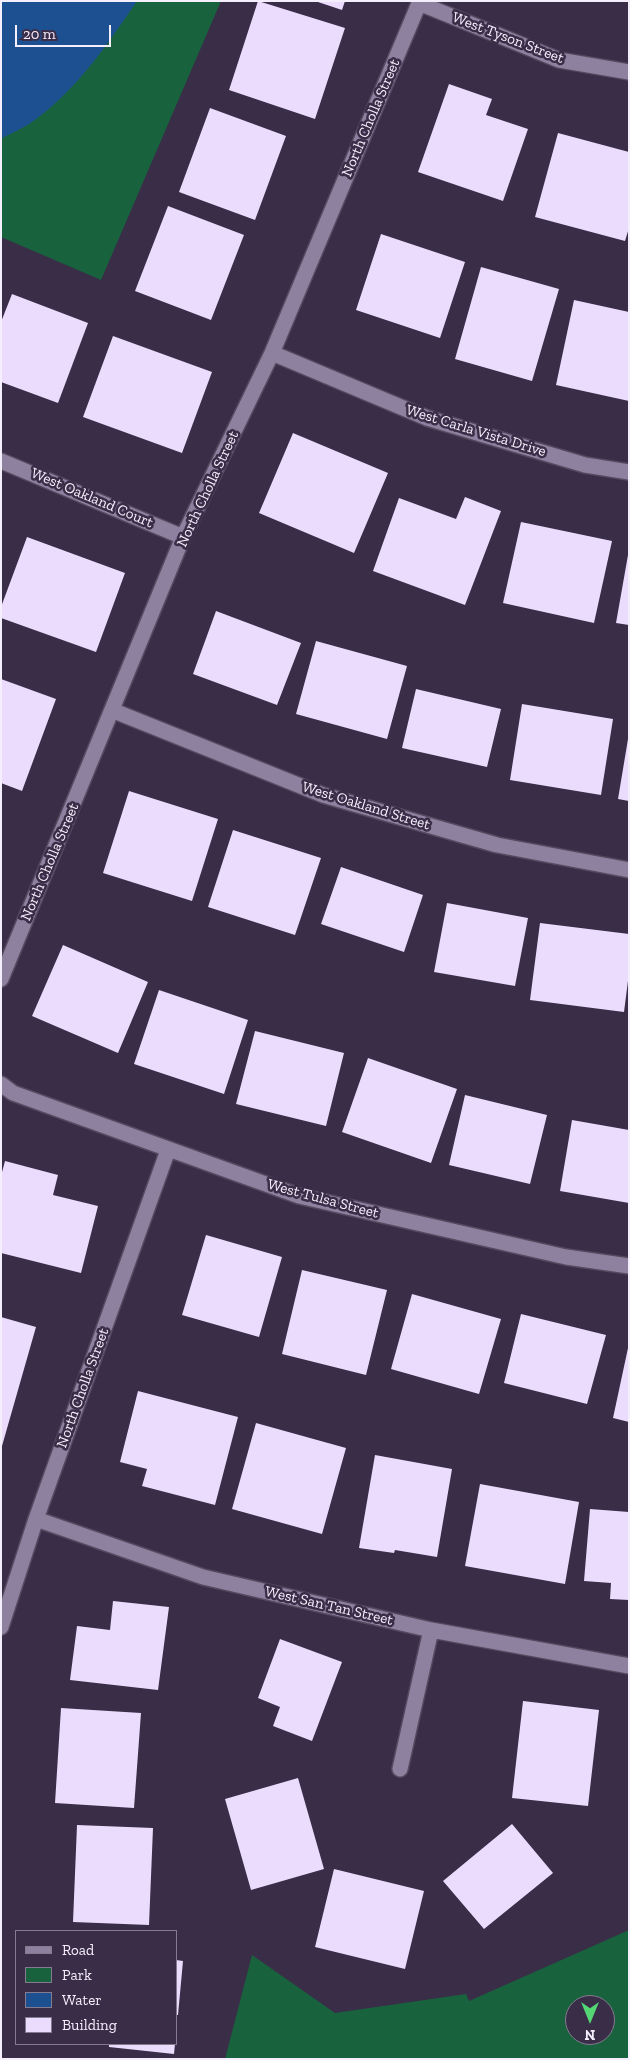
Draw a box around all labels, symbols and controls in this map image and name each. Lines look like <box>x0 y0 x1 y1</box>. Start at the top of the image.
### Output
street label: West Tyson Street <box>450 8 566 68</box>
scale bar <box>18 15 114 47</box>
text: 20 m <box>23 25 56 43</box>
street label: North Cholla Street <box>338 56 404 180</box>
street label: West Carla Vista Drive <box>404 401 548 461</box>
street label: North Cholla Street <box>173 428 243 550</box>
street label: West Oakland Court <box>28 464 156 532</box>
street label: West Oakland Street <box>300 778 432 834</box>
street label: North Cholla Street <box>17 800 83 924</box>
street label: West Tulsa Street <box>265 1176 381 1222</box>
street label: North Cholla Street <box>53 1326 113 1450</box>
street label: West San Tan Street <box>263 1583 395 1629</box>
legend <box>15 1930 178 2045</box>
text: Road <box>62 1941 94 1959</box>
text: Park <box>62 1966 92 1984</box>
text: Water <box>62 1991 102 2009</box>
north arrow <box>565 1995 615 2045</box>
text: Building <box>62 2016 117 2034</box>
text: N <box>585 2026 595 2043</box>

